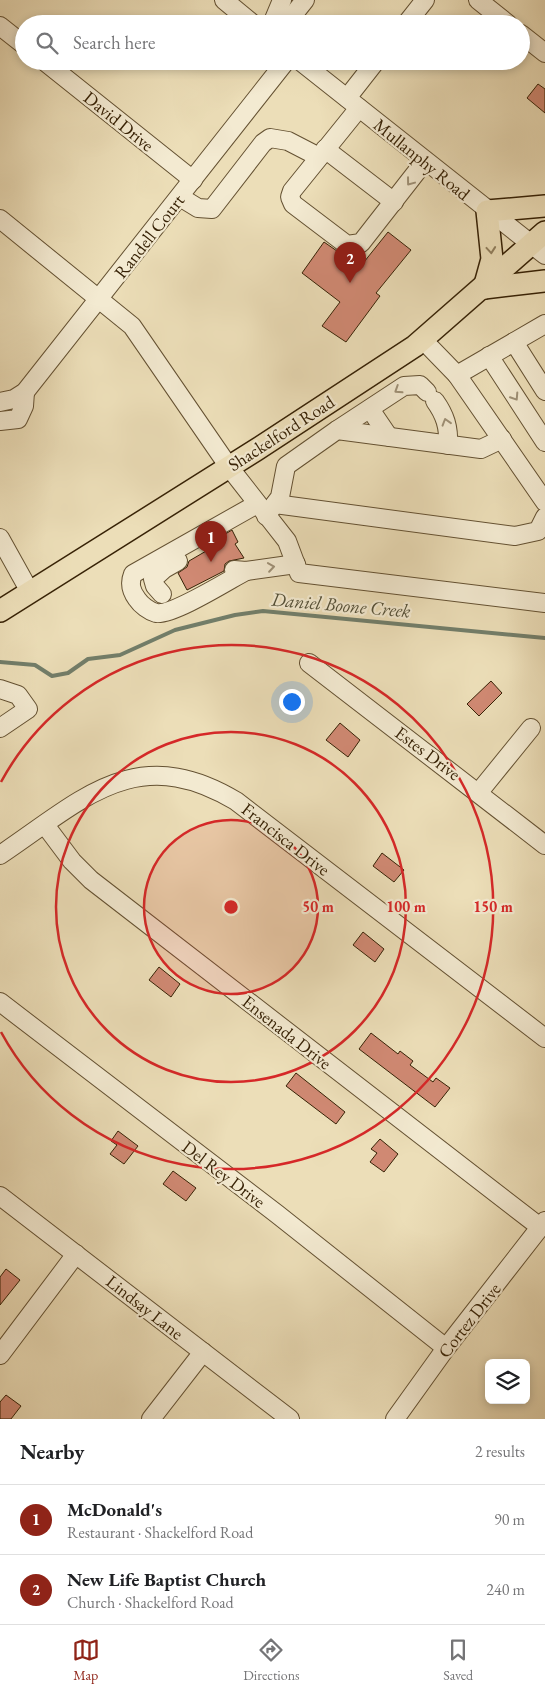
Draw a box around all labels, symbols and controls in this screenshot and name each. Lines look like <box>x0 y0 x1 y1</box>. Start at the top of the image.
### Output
search box <box>15 15 530 70</box>
icon: search <box>33 29 61 57</box>
text: Search here <box>73 30 155 55</box>
street label: David Drive <box>79 86 159 156</box>
street label: Mullanphy Road <box>369 113 476 206</box>
one-way arrow <box>407 176 415 185</box>
street label: Randell Court <box>109 189 189 283</box>
pin: 2 <box>334 242 366 283</box>
one-way arrow <box>485 246 496 254</box>
one-way arrow <box>394 384 403 394</box>
street label: Shackelford Road <box>223 390 339 476</box>
one-way arrow <box>509 391 518 401</box>
one-way arrow <box>442 418 452 426</box>
pin: 1 <box>195 521 227 562</box>
one-way arrow <box>266 563 275 573</box>
water label: Daniel Boone Creek <box>269 586 412 624</box>
your location <box>279 689 305 715</box>
street label: Estes Drive <box>391 721 465 785</box>
street label: Francisca Drive <box>237 797 335 881</box>
text: 50 m <box>302 897 334 916</box>
text: 100 m <box>386 897 426 916</box>
text: 150 m <box>473 897 513 916</box>
centre of rings <box>222 898 240 916</box>
street label: Ensenada Drive <box>238 990 336 1074</box>
street label: Del Rey Drive <box>178 1135 270 1213</box>
street label: Lindsay Lane <box>102 1270 188 1344</box>
street label: Cortez Drive <box>432 1278 506 1362</box>
map controls <box>485 1359 530 1404</box>
button: layers <box>485 1359 530 1404</box>
text: Nearby <box>20 1438 84 1465</box>
text: 2 results <box>475 1441 525 1462</box>
text: McDonald's <box>67 1497 162 1522</box>
text: 1 <box>32 1509 40 1530</box>
text: 90 m <box>494 1509 525 1530</box>
text: Restaurant · Shackelford Road <box>67 1522 253 1543</box>
text: New Life Baptist Church <box>67 1567 266 1592</box>
text: 2 <box>32 1579 40 1600</box>
text: 240 m <box>486 1579 525 1600</box>
text: Church · Shackelford Road <box>67 1592 234 1613</box>
tab: Map <box>72 1636 100 1684</box>
tab: Directions <box>243 1636 300 1684</box>
tab: Saved <box>443 1636 473 1684</box>

